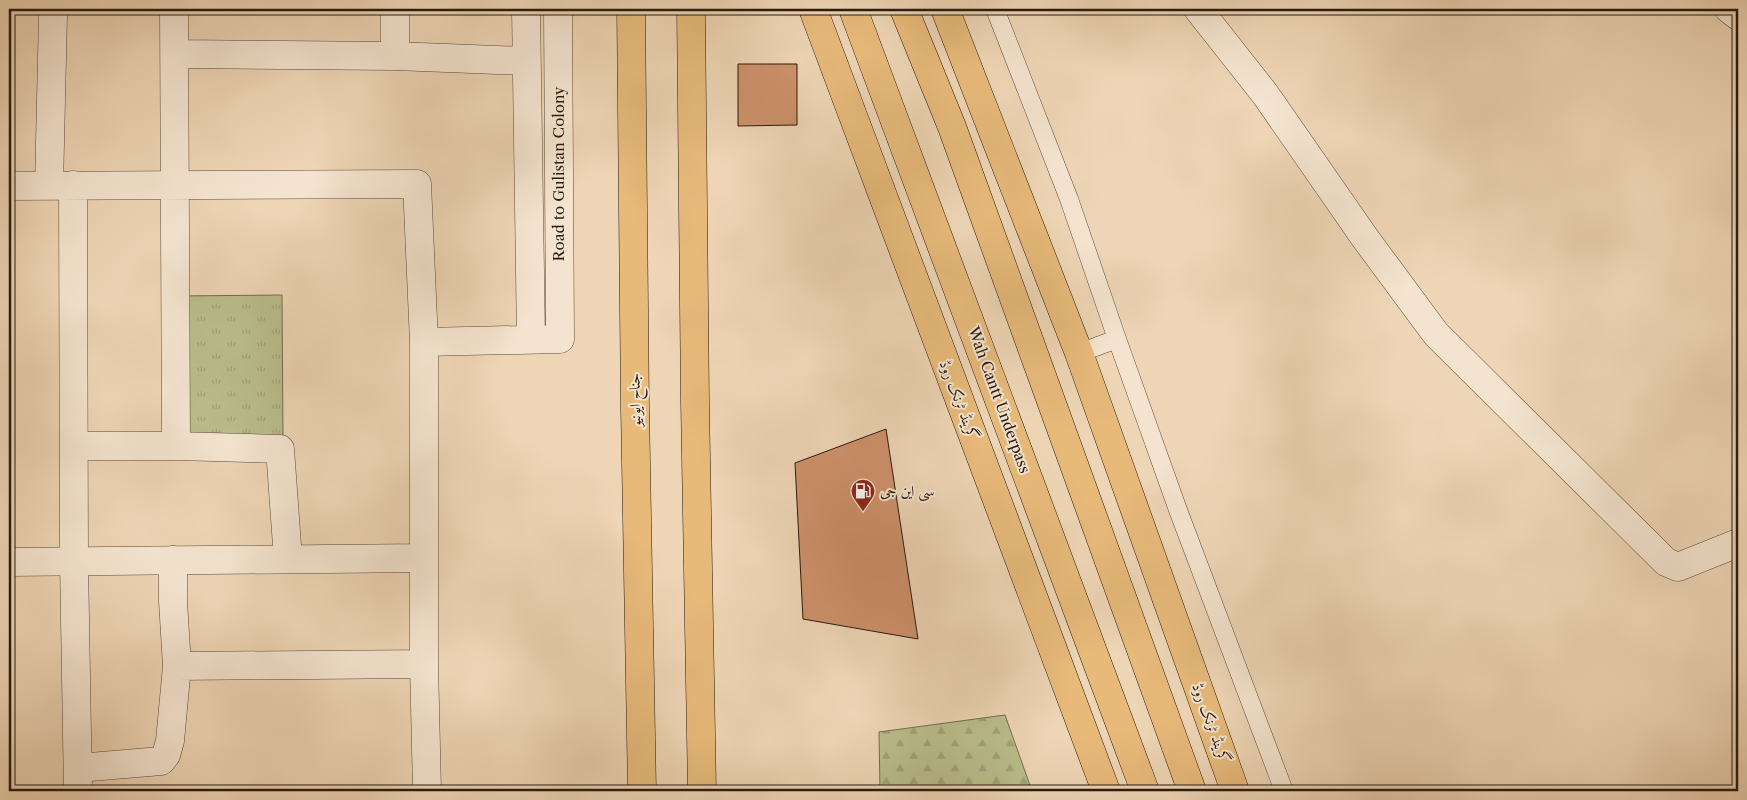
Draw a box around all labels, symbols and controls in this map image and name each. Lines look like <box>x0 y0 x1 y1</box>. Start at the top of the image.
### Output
street label: Road to Gulistan Colony <box>549 86 568 261</box>
street label: Wah Cantt Underpass <box>964 323 1035 476</box>
street label: گرینڈ ٹرنک روڈ <box>935 357 983 443</box>
street label: جناح ایونیو <box>625 373 649 429</box>
fuel station icon: سی این جی <box>850 478 876 512</box>
place label: سی این جی <box>880 481 934 502</box>
street label: گرینڈ ٹرنک روڈ <box>1187 680 1235 766</box>

